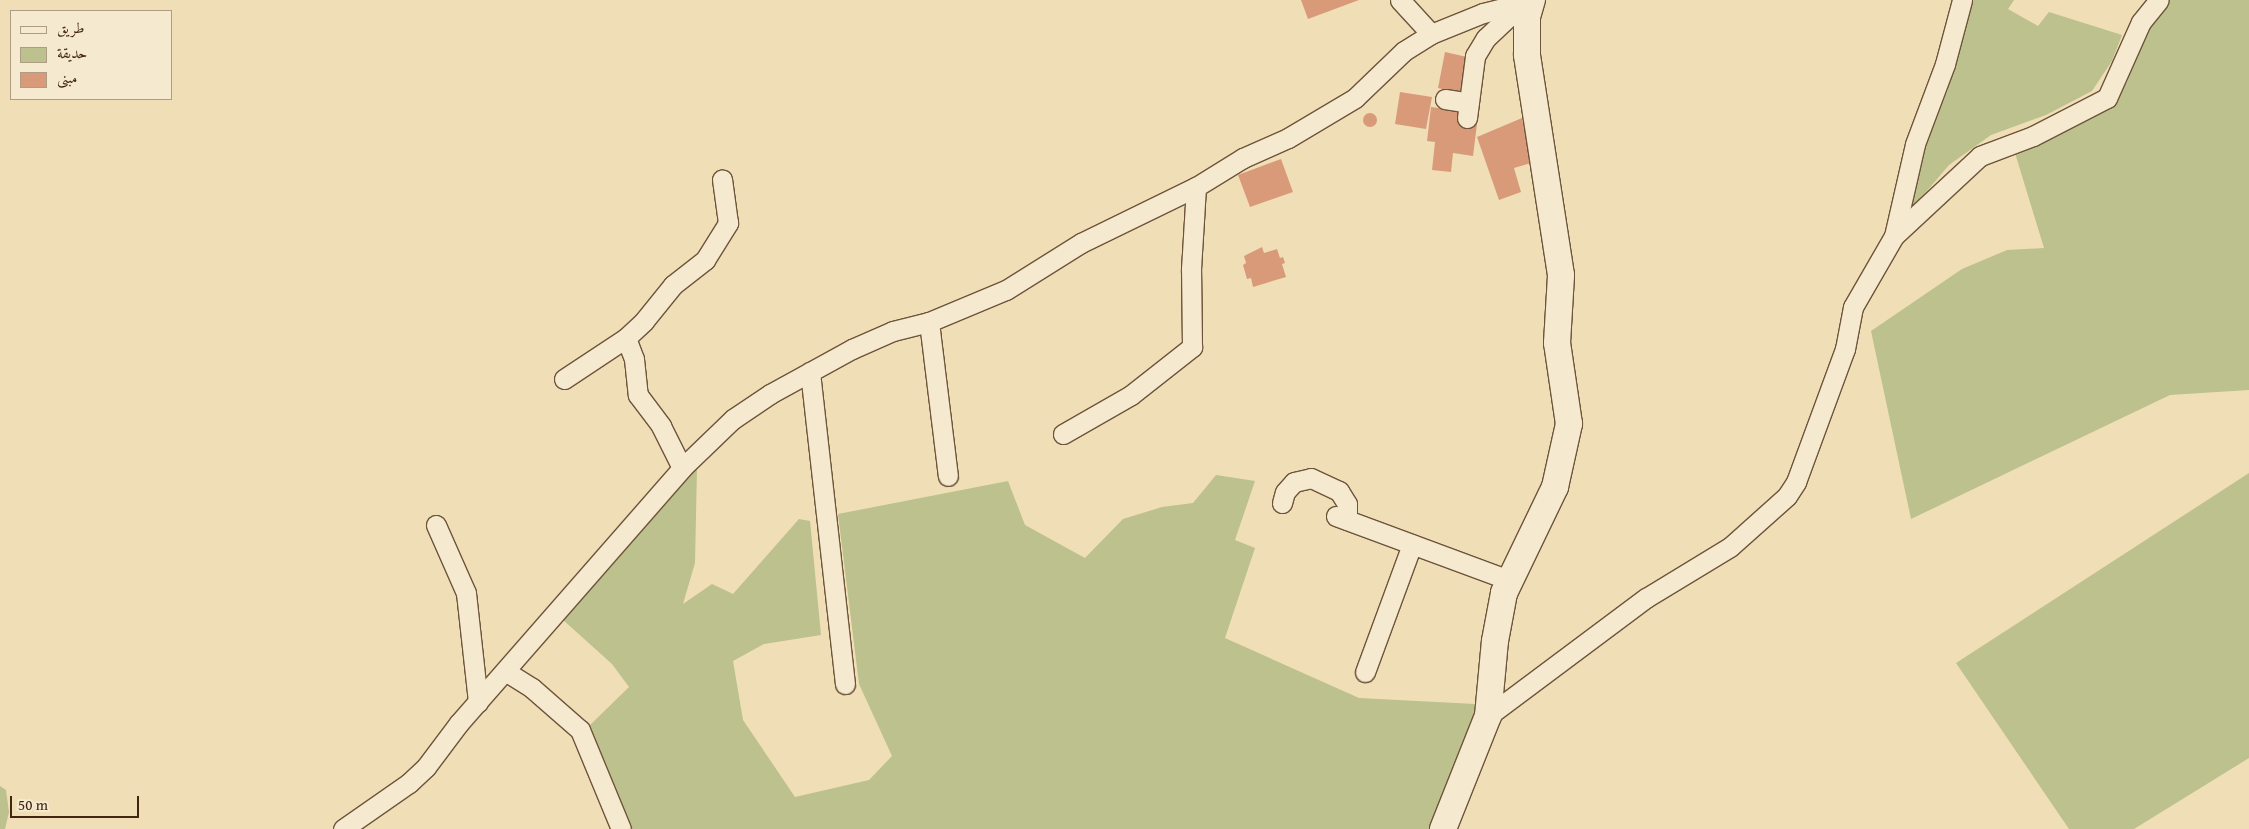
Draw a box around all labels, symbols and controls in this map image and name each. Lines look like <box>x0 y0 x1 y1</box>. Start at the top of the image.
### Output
legend <box>10 10 172 100</box>
text: طريق <box>57 17 84 38</box>
text: حديقة <box>57 42 87 63</box>
text: مبنى <box>57 67 77 88</box>
scale bar <box>12 786 141 818</box>
text: 50 m <box>18 794 48 815</box>

